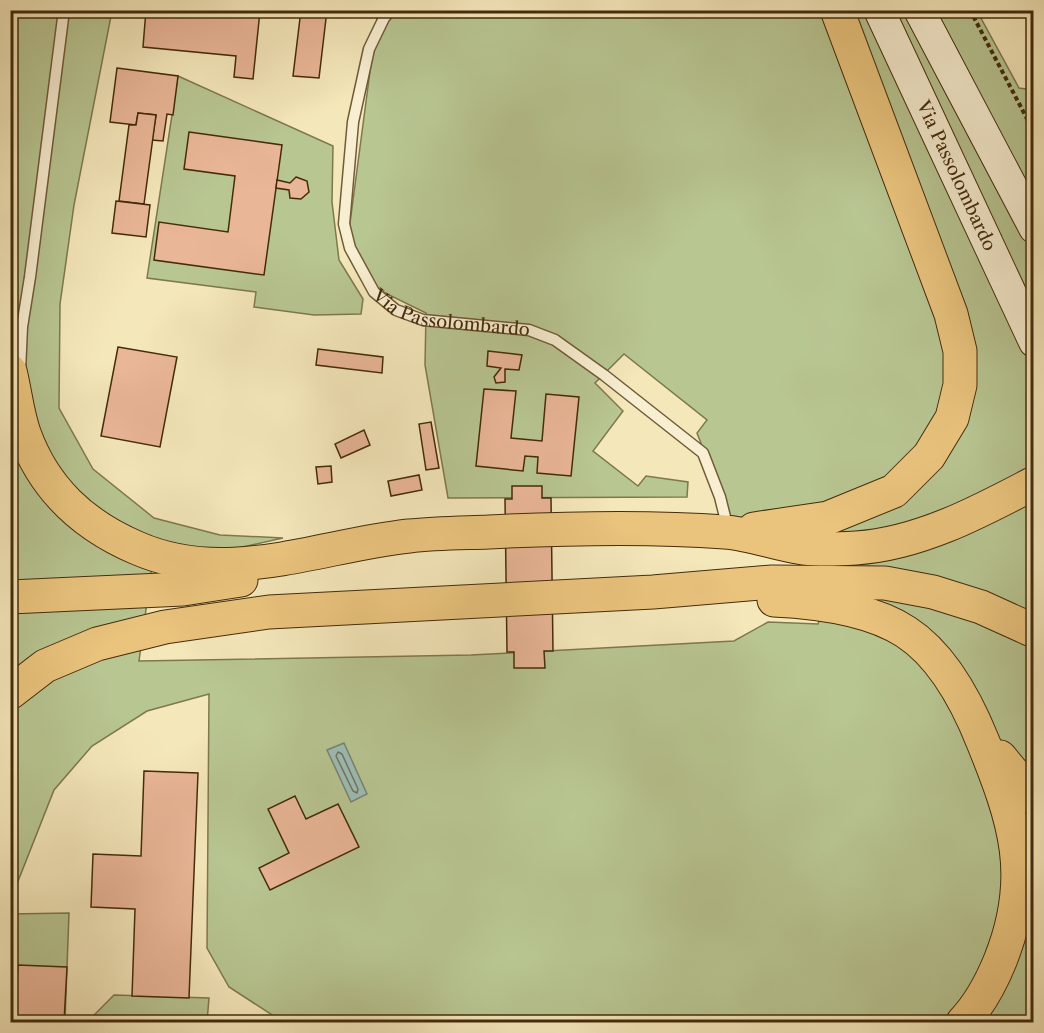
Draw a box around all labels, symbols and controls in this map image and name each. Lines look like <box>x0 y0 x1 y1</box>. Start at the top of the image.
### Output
street label: Via Passolombardo <box>911 96 1001 254</box>
street label: Via Passolombardo <box>367 284 531 341</box>

